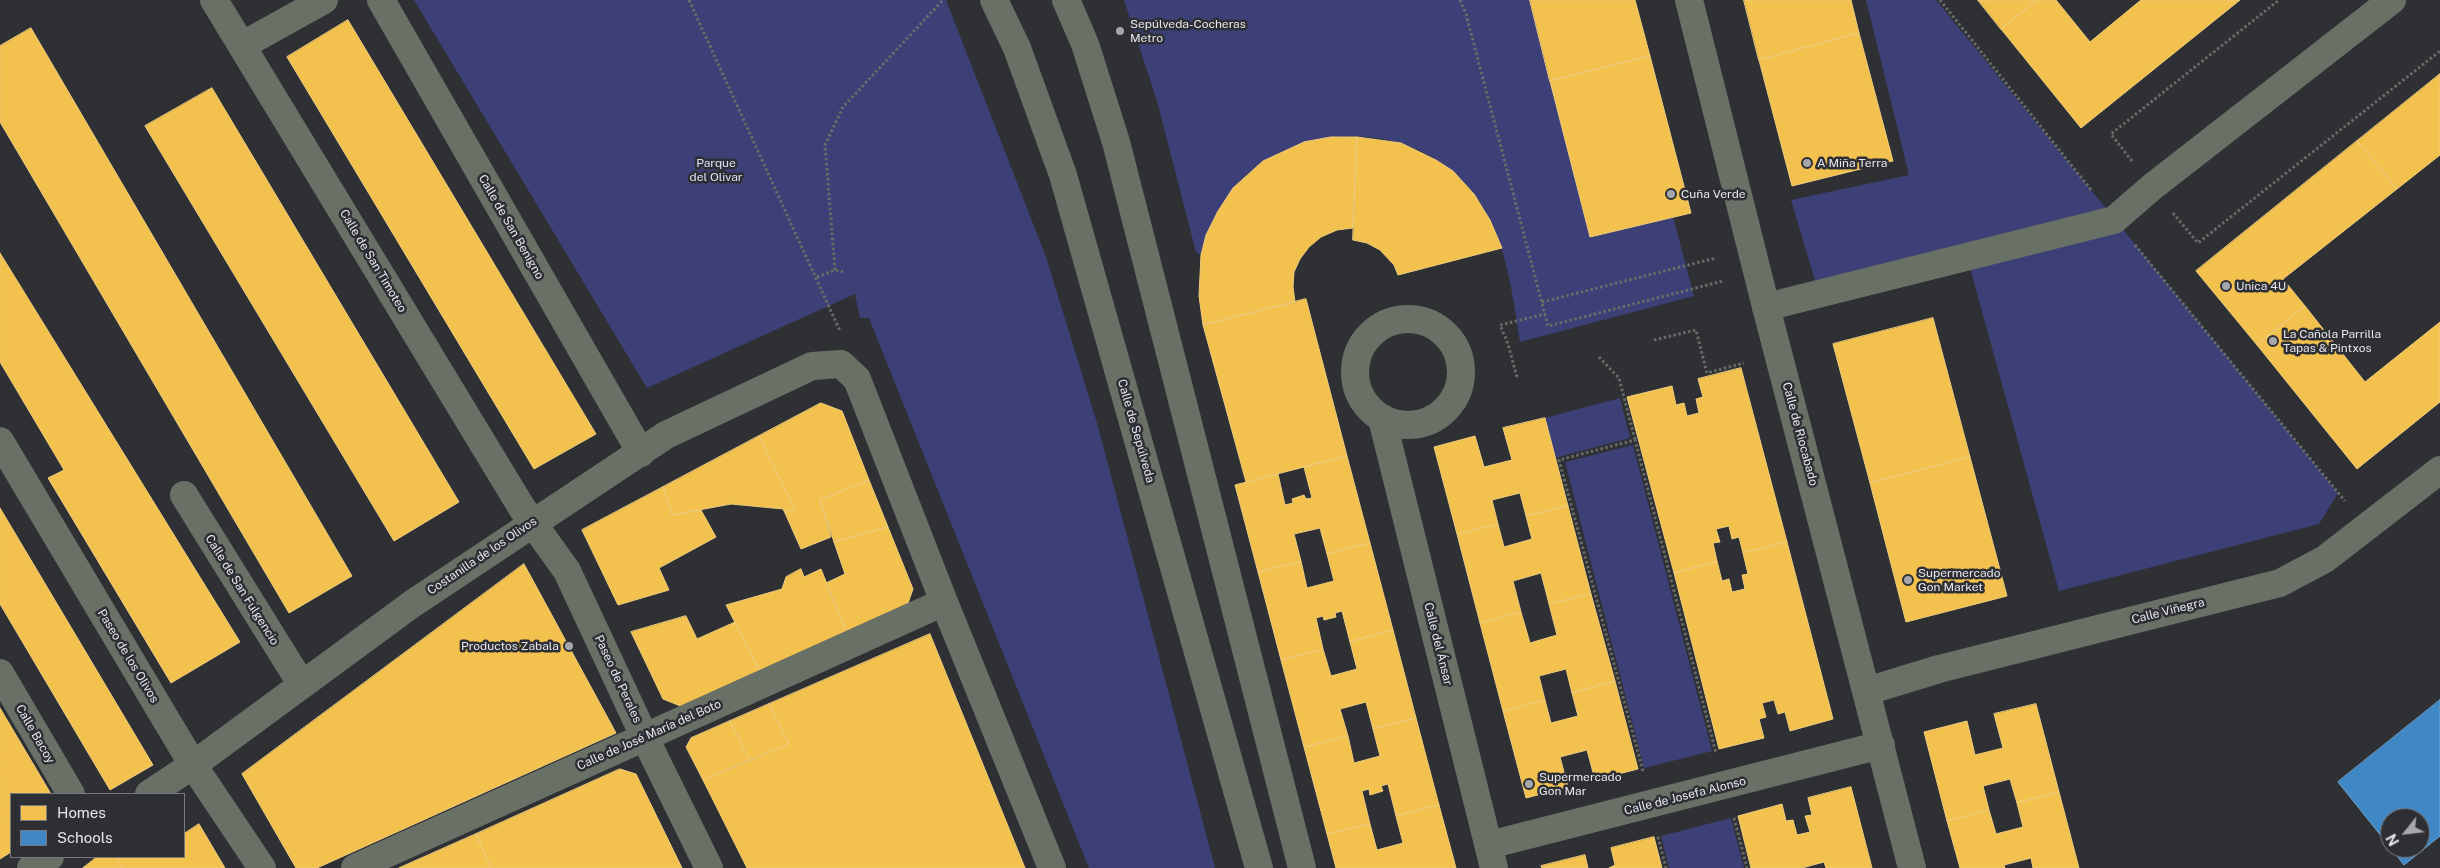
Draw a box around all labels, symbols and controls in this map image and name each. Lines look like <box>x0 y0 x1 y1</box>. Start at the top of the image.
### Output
place label: Sepúlveda-Cocheras Metro <box>1130 17 1246 45</box>
marker: Sepúlveda-Cocheras Metro <box>1114 25 1126 37</box>
park label: Parque del Olivar <box>689 156 743 184</box>
place label: A Miña Terra <box>1817 156 1887 170</box>
marker: A Miña Terra <box>1801 157 1813 169</box>
street label: Calle de San Benigno <box>475 172 547 282</box>
place label: Cuña Verde <box>1681 187 1746 201</box>
marker: Cuña Verde <box>1665 188 1677 200</box>
street label: Calle de San Timoteo <box>336 207 410 315</box>
place label: Unica 4U <box>2236 279 2286 293</box>
marker: Unica 4U <box>2220 280 2232 292</box>
place label: La Cañola Parrilla Tapas & Pintxos <box>2283 327 2381 355</box>
marker: La Cañola Parrilla Tapas & Pintxos <box>2267 335 2279 347</box>
street label: Calle de Sepúlveda <box>1114 378 1158 484</box>
street label: Calle de Riocabado <box>1779 381 1821 487</box>
street label: Costanilla de los Olivos <box>425 514 539 598</box>
street label: Calle de San Fulgencio <box>202 532 282 648</box>
place label: Supermercado Gon Market <box>1918 566 2001 594</box>
marker: Supermercado Gon Market <box>1902 574 1914 586</box>
street label: Calle Viñegra <box>2130 595 2206 627</box>
street label: Calle del Ánsar <box>1421 601 1455 687</box>
street label: Paseo de los Olivos <box>94 607 162 705</box>
street label: Paseo de Perales <box>591 633 645 725</box>
place label: Productos Zabala <box>461 639 559 653</box>
marker: Productos Zabala <box>563 640 575 652</box>
street label: Calle de José María del Boto <box>575 697 723 773</box>
street label: Calle Bacoy <box>12 702 58 766</box>
place label: Supermercado Gon Mar <box>1539 770 1622 798</box>
street label: Calle de Josefa Alonso <box>1623 774 1747 818</box>
marker: Supermercado Gon Mar <box>1523 778 1535 790</box>
legend <box>10 793 185 858</box>
text: Homes <box>57 804 106 821</box>
north arrow <box>2380 808 2430 858</box>
text: Schools <box>57 829 113 846</box>
text: N <box>2383 831 2402 848</box>

